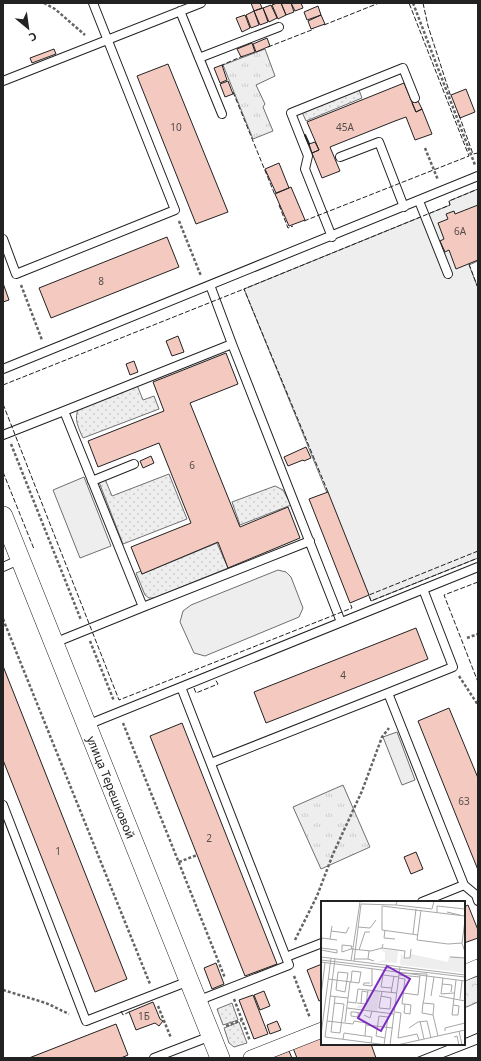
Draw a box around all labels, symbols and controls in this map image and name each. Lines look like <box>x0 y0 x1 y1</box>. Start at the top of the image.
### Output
north arrow <box>8 8 48 48</box>
text: С <box>26 29 40 45</box>
house number: 10 <box>170 120 182 134</box>
house number: 45А <box>336 120 355 134</box>
house number: 6А <box>454 224 467 238</box>
house number: 8 <box>98 274 104 288</box>
house number: 6 <box>189 458 195 472</box>
house number: 4 <box>340 668 346 682</box>
street label: улица Терешковой <box>83 733 140 841</box>
house number: 63 <box>458 794 470 808</box>
house number: 2 <box>206 831 212 845</box>
house number: 1 <box>55 844 61 858</box>
inset map <box>321 901 465 1045</box>
house number: 1Б <box>138 1009 150 1023</box>

